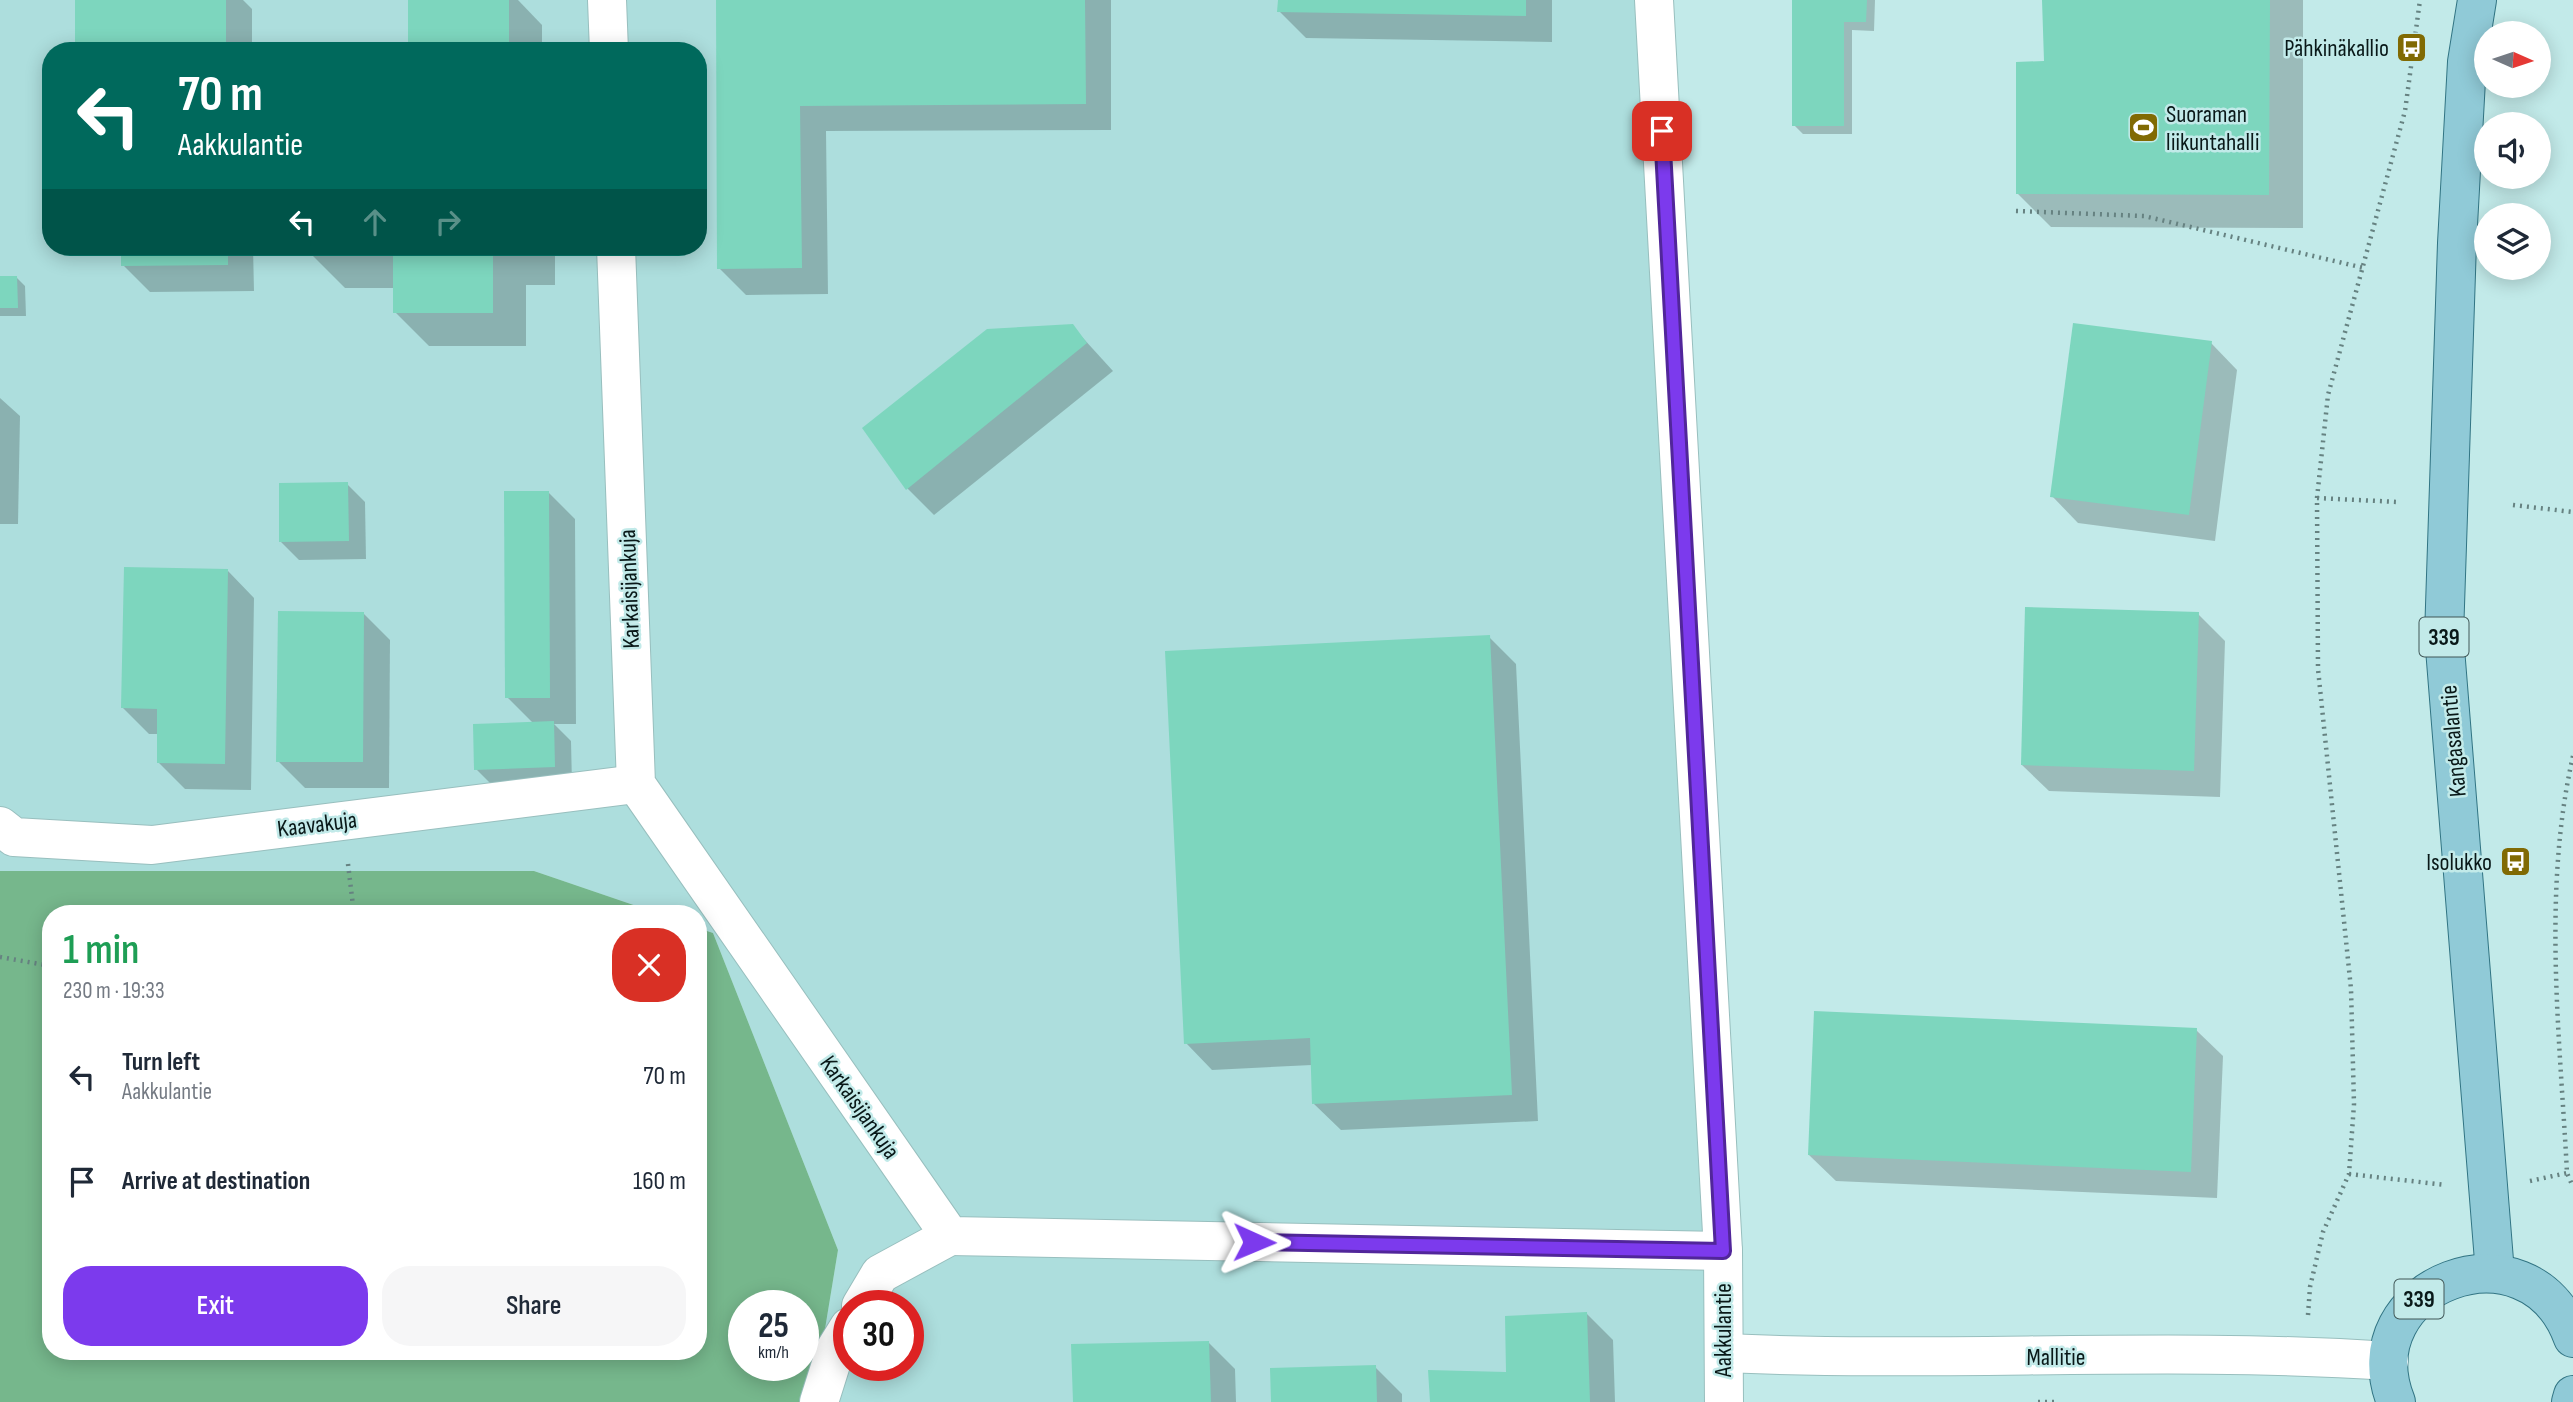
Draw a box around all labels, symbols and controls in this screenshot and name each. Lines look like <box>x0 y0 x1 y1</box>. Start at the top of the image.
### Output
north arrow <box>2474 21 2552 98</box>
map controls <box>2474 21 2551 280</box>
bus stop icon: Pähkinäkallio <box>2395 31 2429 65</box>
place label: Pähkinäkallio <box>2284 34 2389 63</box>
text: 70 m <box>178 66 263 125</box>
icon: left <box>63 70 154 161</box>
place label: Suoraman liikuntahalli <box>2166 100 2259 157</box>
pin <box>1632 101 1692 161</box>
sports icon: Suoraman liikuntahalli <box>2126 111 2160 145</box>
icon: arrive <box>1643 112 1681 150</box>
button: sound <box>2474 112 2551 189</box>
text: Aakkulantie <box>178 126 303 165</box>
icon: left <box>283 203 321 241</box>
icon: ahead <box>356 203 394 241</box>
icon: right <box>429 203 467 241</box>
button: layers <box>2474 203 2551 280</box>
street label: Karkaisijankuja <box>613 529 646 649</box>
road number: 339 <box>2420 618 2468 656</box>
street label: Kangasalantie <box>2434 684 2473 798</box>
street label: Kaavakuja <box>276 805 359 844</box>
bus stop icon: Isolukko <box>2498 845 2532 879</box>
place label: Isolukko <box>2426 848 2492 877</box>
text: 1 min <box>63 925 139 976</box>
button: close <box>612 928 686 1002</box>
text: 230 m · 19:33 <box>63 977 165 1005</box>
text: Turn left <box>122 1047 200 1078</box>
street label: Karkaisijankuja <box>813 1050 906 1164</box>
icon: left <box>63 1058 101 1096</box>
text: 70 m <box>643 1061 686 1092</box>
text: Aakkulantie <box>122 1078 212 1106</box>
icon: arrive <box>63 1163 101 1201</box>
text: Arrive at destination <box>122 1166 310 1197</box>
text: 160 m <box>633 1166 686 1197</box>
position arrow <box>1217 1205 1291 1279</box>
button: Exit <box>63 1266 368 1346</box>
button: Share <box>382 1266 686 1346</box>
road number: 339 <box>2394 1280 2444 1318</box>
street label: Aakkulantie <box>1709 1283 1738 1378</box>
speed limit sign: 30 <box>833 1290 924 1381</box>
text: 25 <box>758 1305 789 1348</box>
text: km/h <box>758 1342 789 1363</box>
street label: Mallitie <box>2027 1343 2085 1372</box>

